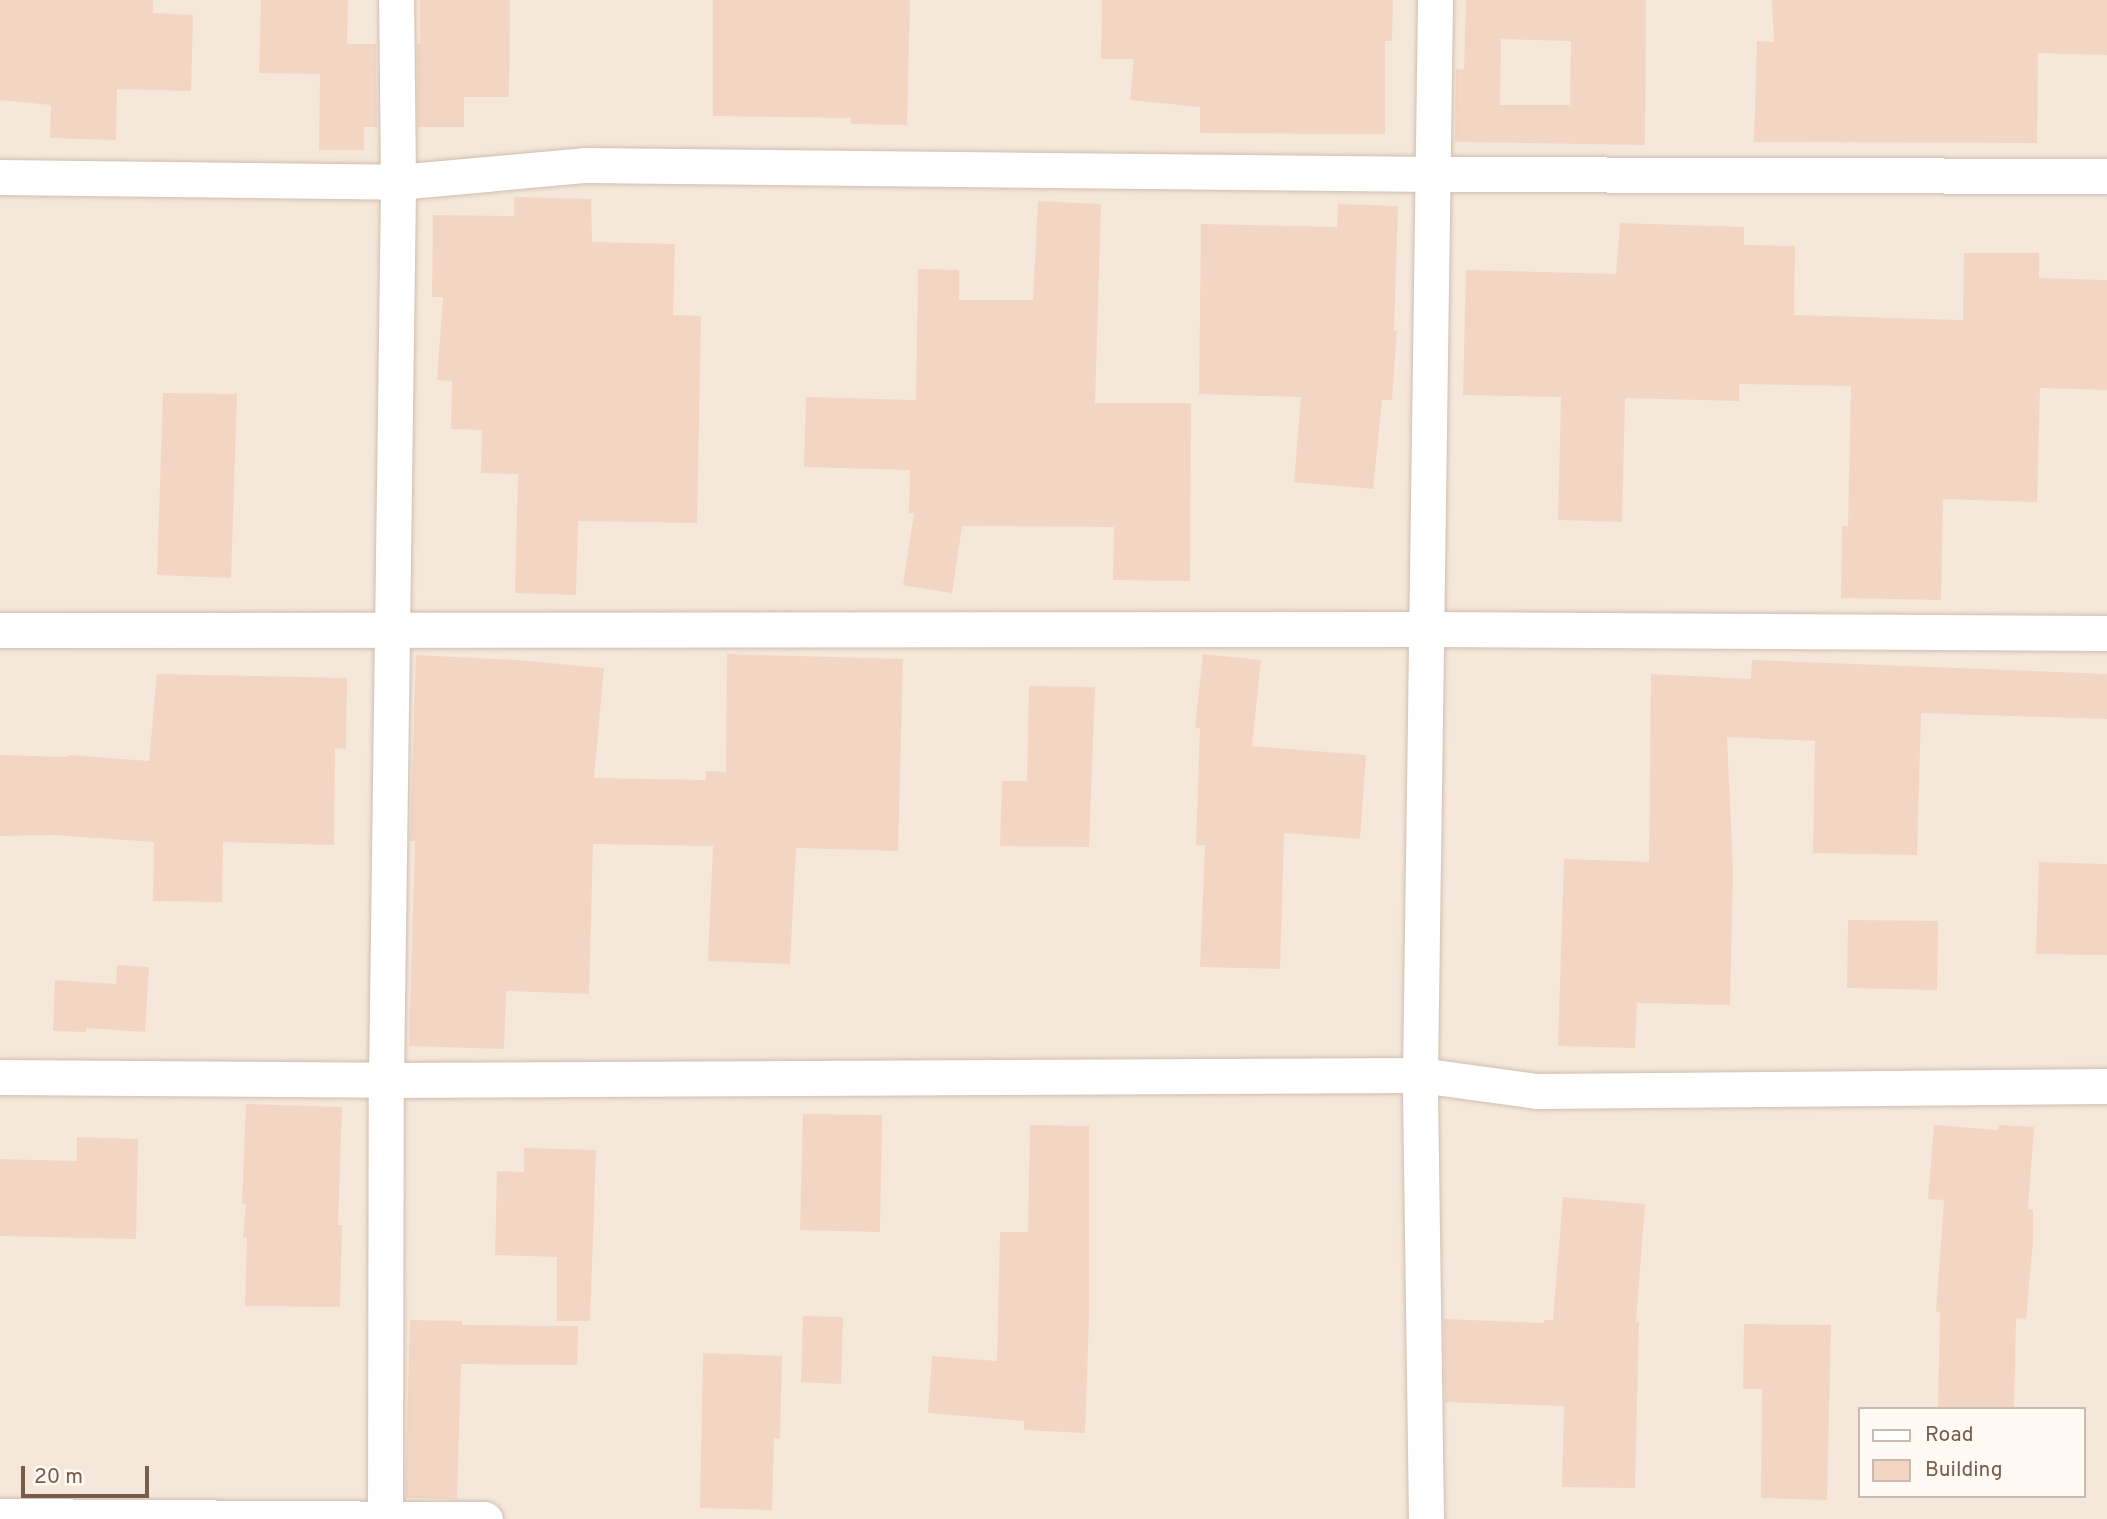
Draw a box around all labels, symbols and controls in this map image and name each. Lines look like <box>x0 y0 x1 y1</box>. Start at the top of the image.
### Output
legend <box>1858 1407 2086 1498</box>
text: Road <box>1925 1422 1974 1449</box>
scale bar <box>24 1452 152 1496</box>
text: Building <box>1925 1457 2003 1484</box>
text: 20 m <box>34 1464 83 1491</box>

